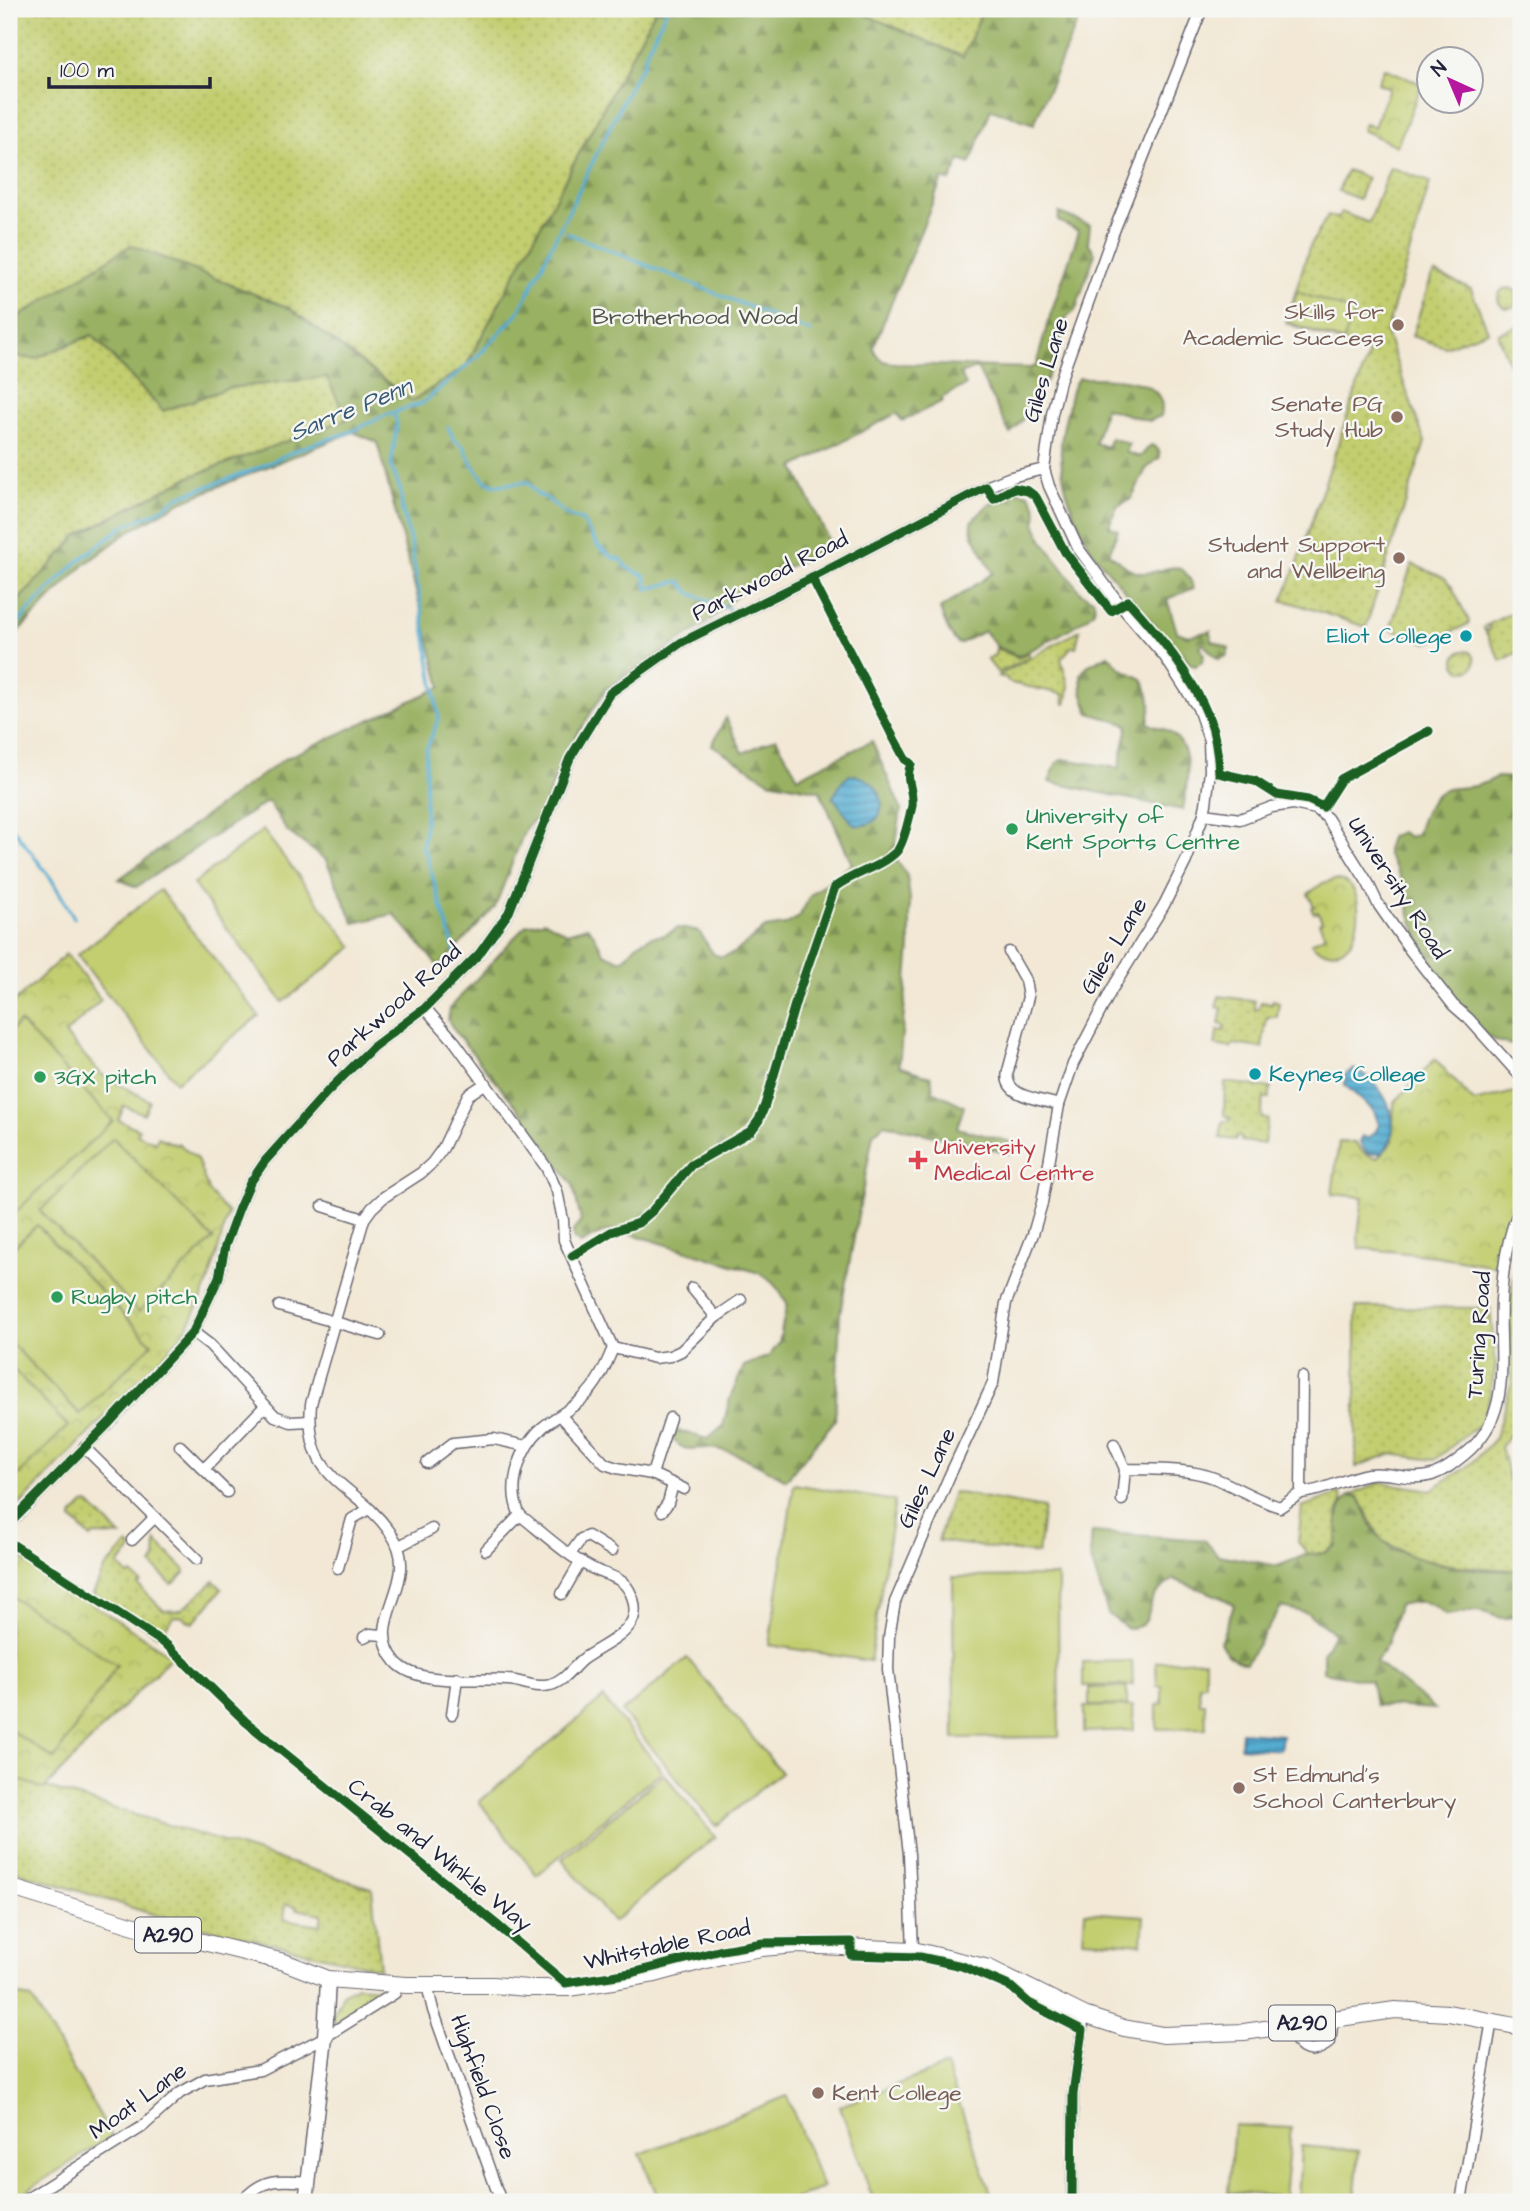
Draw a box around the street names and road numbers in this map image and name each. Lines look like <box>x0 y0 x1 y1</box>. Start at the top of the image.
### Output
street label: Giles Lane <box>1015 314 1077 426</box>
street label: Parkwood Road <box>686 523 854 629</box>
street label: University Road <box>1339 811 1456 966</box>
street label: Giles Lane <box>1073 892 1155 1000</box>
street label: Parkwood Road <box>320 936 469 1074</box>
street label: Turing Road <box>1459 1270 1500 1400</box>
street label: Giles Lane <box>890 1422 964 1534</box>
street label: Crab and Winkle Way <box>340 1771 539 1940</box>
street label: Whitstable Road <box>581 1912 753 1978</box>
road number: A290 <box>135 1918 201 1952</box>
road number: A290 <box>1269 2006 1335 2040</box>
street label: Highfield Close <box>441 2010 524 2164</box>
street label: Moat Lane <box>83 2055 193 2147</box>

